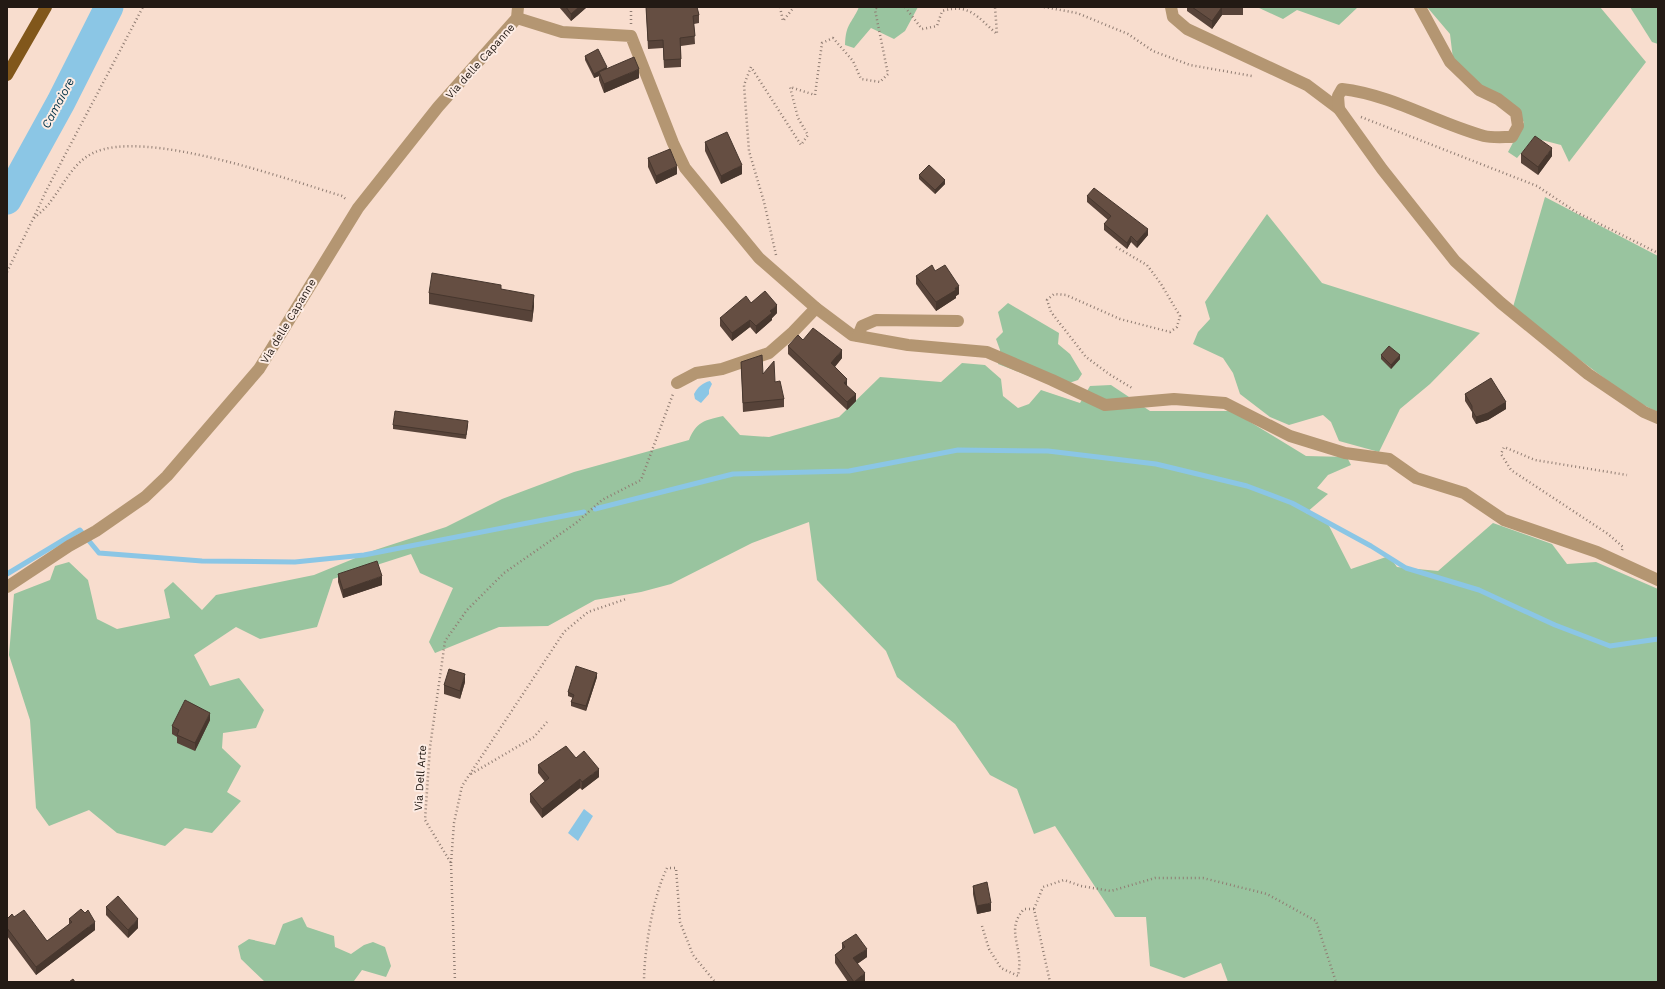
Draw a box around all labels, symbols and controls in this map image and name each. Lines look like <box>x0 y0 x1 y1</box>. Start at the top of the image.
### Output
street label: Via delle Capanne <box>443 21 518 102</box>
water label: Camaiore <box>39 75 77 131</box>
street label: Via delle Capanne <box>258 276 319 366</box>
street label: Via Dell Arte <box>412 745 429 811</box>

